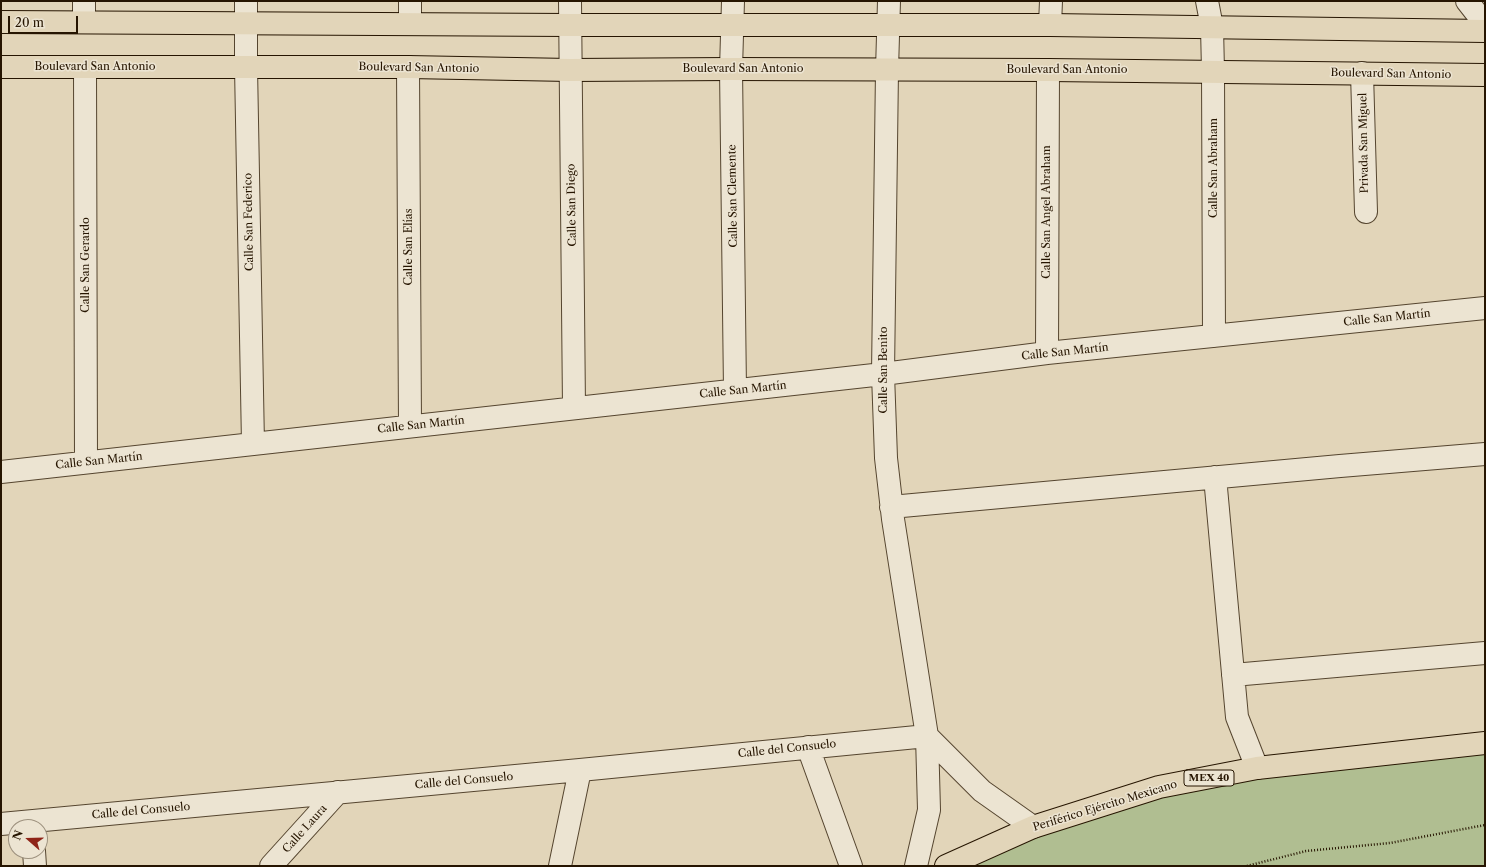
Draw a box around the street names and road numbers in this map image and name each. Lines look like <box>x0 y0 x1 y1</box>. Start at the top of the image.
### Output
street label: Boulevard San Antonio <box>35 60 155 74</box>
street label: Boulevard San Antonio <box>359 60 479 76</box>
street label: Boulevard San Antonio <box>683 62 803 76</box>
street label: Boulevard San Antonio <box>1007 63 1127 77</box>
street label: Boulevard San Antonio <box>1331 66 1451 82</box>
street label: Privada San Miguel <box>1357 93 1371 193</box>
street label: Calle San Abraham <box>1207 118 1221 218</box>
street label: Calle San Clemente <box>725 144 741 248</box>
street label: Calle San Angel Abraham <box>1040 145 1054 279</box>
street label: Calle San Diego <box>565 163 579 247</box>
street label: Calle San Federico <box>242 173 256 271</box>
street label: Calle San Elías <box>402 209 416 285</box>
street label: Calle San Gerardo <box>79 217 93 313</box>
street label: Calle San Martín <box>1343 307 1431 329</box>
street label: Calle San Benito <box>877 327 891 413</box>
street label: Calle San Martín <box>1021 341 1109 363</box>
street label: Calle San Martín <box>699 379 787 401</box>
street label: Calle San Martín <box>377 414 465 436</box>
street label: Calle San Martín <box>55 450 143 472</box>
street label: Calle del Consuelo <box>737 737 837 761</box>
street label: Calle del Consuelo <box>414 770 514 792</box>
road number: MEX 40 <box>1184 770 1234 786</box>
street label: Periférico Ejército Mexicano <box>1031 778 1179 834</box>
street label: Calle del Consuelo <box>91 800 191 822</box>
street label: Calle Laura <box>280 802 330 856</box>

